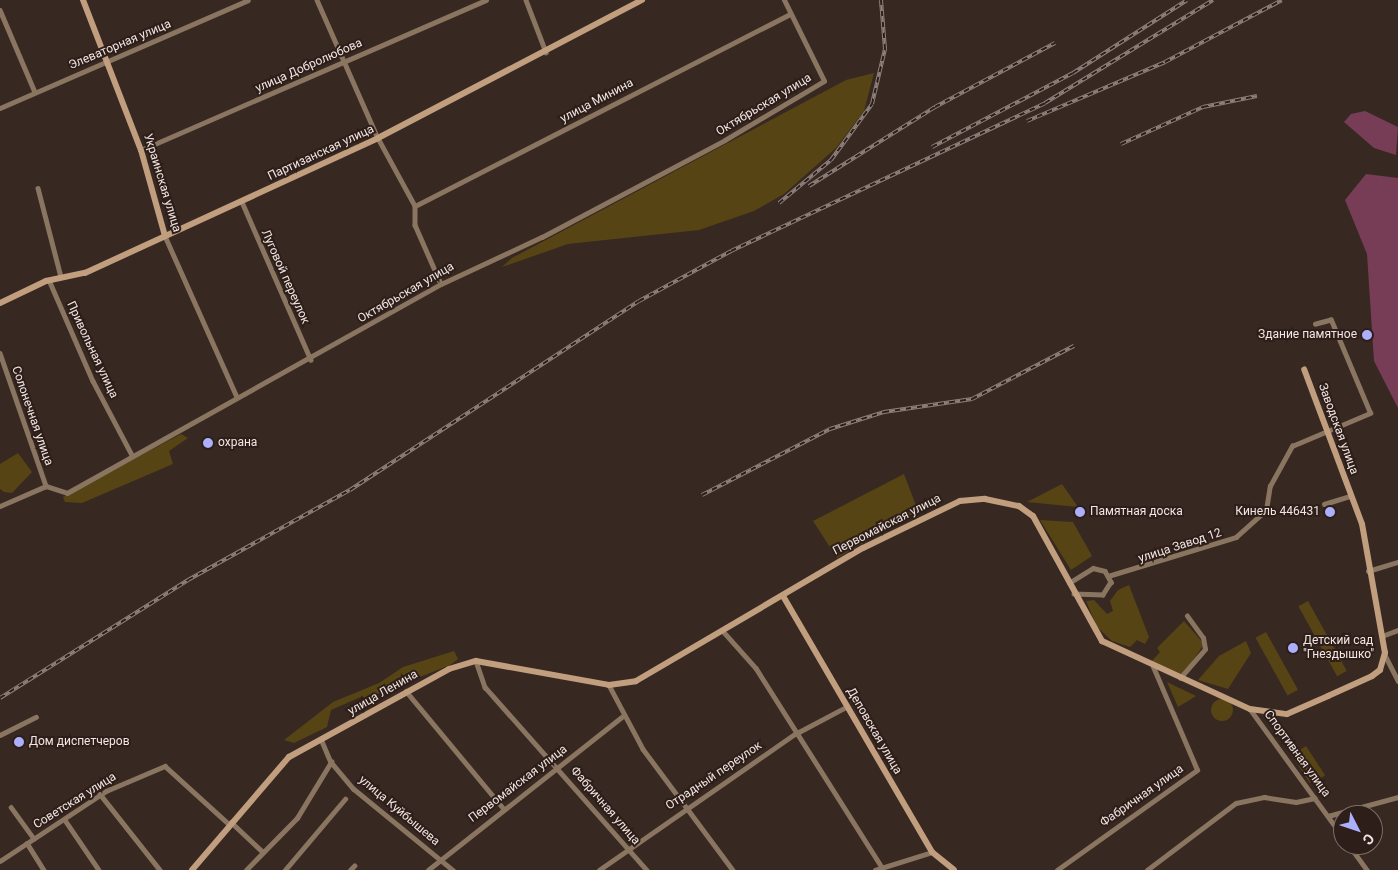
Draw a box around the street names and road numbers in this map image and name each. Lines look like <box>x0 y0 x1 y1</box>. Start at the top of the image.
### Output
street label: Элеваторная улица <box>67 17 173 73</box>
street label: улица Добролюбова <box>253 36 365 96</box>
street label: Октябрьская улица <box>714 71 814 139</box>
street label: улица Минина <box>558 76 636 126</box>
street label: Партизанская улица <box>266 122 376 184</box>
street label: Украинская улица <box>140 132 184 234</box>
street label: Луговой переулок <box>258 228 312 326</box>
street label: Октябрьская улица <box>355 260 457 326</box>
street label: Привольная улица <box>63 299 121 401</box>
street label: Солонечная улица <box>8 364 56 468</box>
street label: Заводская улица <box>1315 381 1361 477</box>
street label: Первомайская улица <box>830 491 944 559</box>
street label: улица Завод 12 <box>1137 526 1223 566</box>
street label: улица Ленина <box>346 667 420 719</box>
street label: Деповская улица <box>843 685 905 777</box>
street label: Спортивная улица <box>1261 708 1333 800</box>
street label: Отрадный переулок <box>663 739 765 813</box>
street label: Первомайская улица <box>466 742 570 826</box>
street label: Фабричная улица <box>1098 762 1186 830</box>
street label: Фабричная улица <box>567 764 643 848</box>
street label: Советская улица <box>31 770 119 832</box>
street label: улица Куйбышева <box>356 773 442 849</box>

